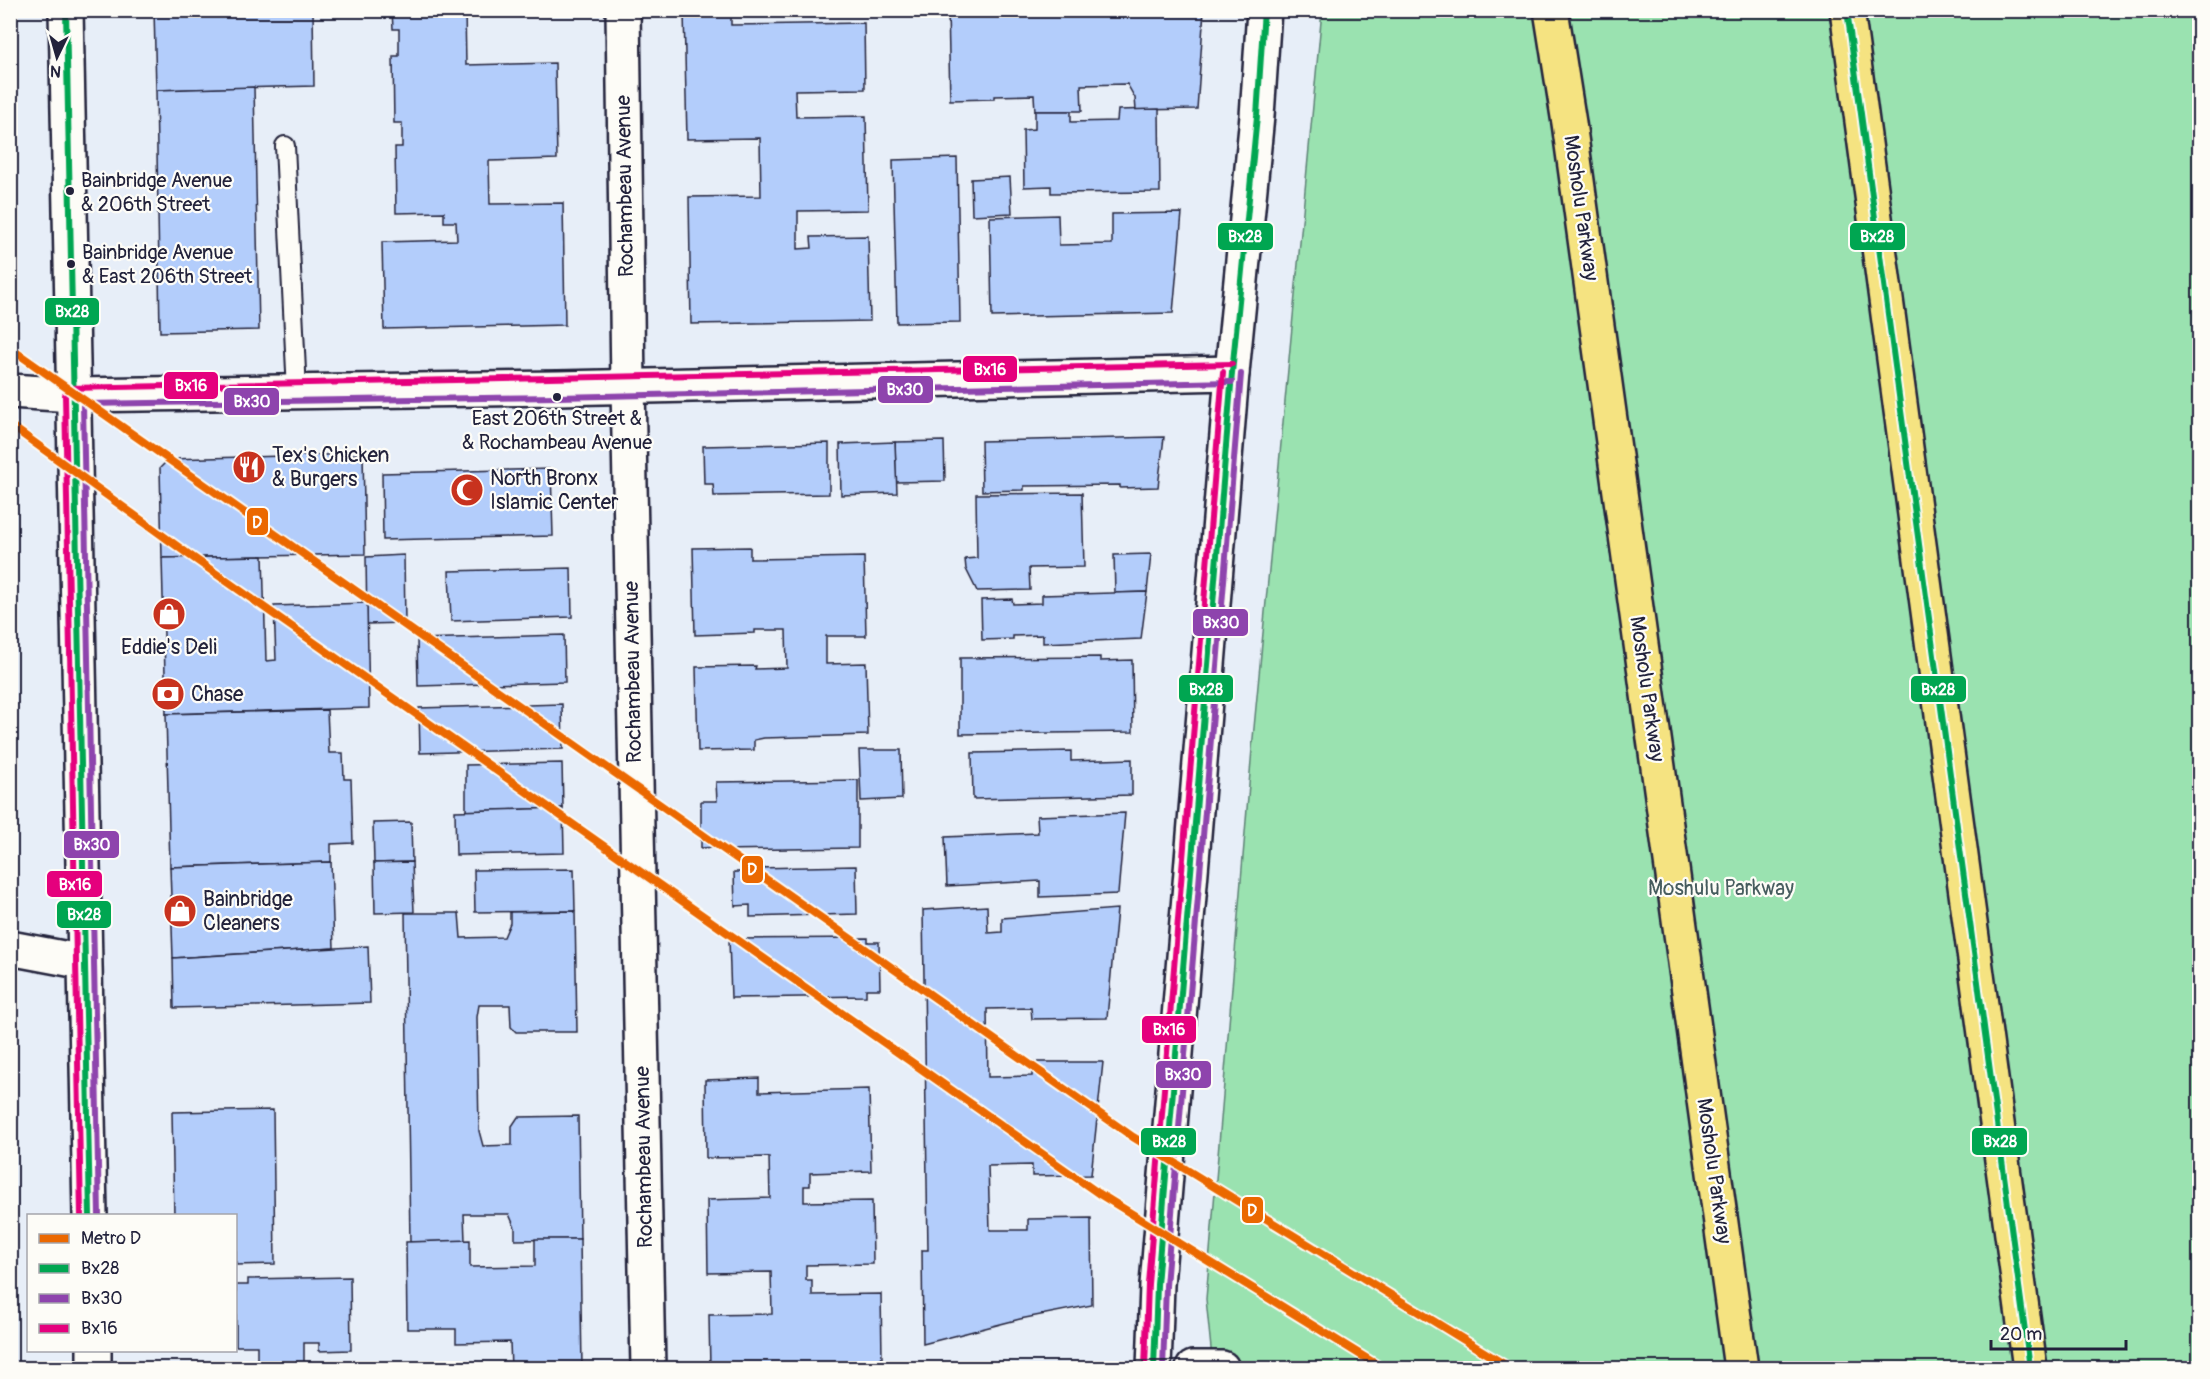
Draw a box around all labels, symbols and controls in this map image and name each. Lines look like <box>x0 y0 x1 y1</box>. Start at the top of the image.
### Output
north arrow <box>27 27 87 87</box>
text: N <box>49 60 62 81</box>
street label: Rochambeau Avenue <box>610 94 640 277</box>
street label: Mosholu Parkway <box>1557 133 1605 283</box>
place label: Bainbridge Avenue & 206th Street <box>81 168 232 217</box>
marker: Bainbridge Avenue & 206th Street <box>64 185 76 197</box>
line badge: Bx28 <box>1217 222 1274 251</box>
line badge: Bx28 <box>1849 222 1906 251</box>
text: Bx28 <box>1228 227 1262 247</box>
text: Bx28 <box>1860 227 1894 247</box>
place label: Bainbridge Avenue & East 206th Street <box>82 240 253 289</box>
marker: Bainbridge Avenue & East 206th Street <box>65 258 77 270</box>
line badge: Bx28 <box>44 297 100 326</box>
text: Bx28 <box>55 302 89 322</box>
line badge: Bx16 <box>962 355 1018 383</box>
text: Bx16 <box>974 360 1006 380</box>
line badge: Bx16 <box>163 371 219 400</box>
line badge: Bx30 <box>877 375 934 404</box>
text: Bx16 <box>175 376 207 396</box>
text: Bx30 <box>887 380 924 400</box>
line badge: Bx30 <box>223 387 280 416</box>
marker: East 206th Street & & Rochambeau Avenue <box>551 391 563 403</box>
text: Bx30 <box>234 392 271 412</box>
place label: East 206th Street & & Rochambeau Avenue <box>462 406 652 455</box>
place label: Tex's Chicken & Burgers <box>272 442 389 493</box>
restaurant icon: Tex's Chicken & Burgers <box>231 449 267 485</box>
place label: North Bronx Islamic Center <box>490 465 619 516</box>
mosque icon: North Bronx Islamic Center <box>449 472 485 508</box>
line badge: D <box>246 507 269 536</box>
text: D <box>252 513 262 533</box>
street label: Rochambeau Avenue <box>618 580 648 763</box>
shop icon: Eddie's Deli <box>151 596 187 632</box>
line badge: Bx30 <box>1192 608 1249 637</box>
text: Bx30 <box>1203 613 1240 633</box>
street label: Mosholu Parkway <box>1623 614 1671 764</box>
place label: Eddie's Deli <box>121 634 217 661</box>
line badge: Bx28 <box>1178 674 1234 703</box>
line badge: Bx28 <box>1910 675 1967 703</box>
bank icon: Chase <box>150 676 186 712</box>
text: Bx28 <box>1189 680 1223 700</box>
text: Bx28 <box>1921 680 1955 700</box>
place label: Chase <box>191 681 244 708</box>
line badge: Bx30 <box>63 830 120 859</box>
text: Bx30 <box>74 835 111 855</box>
line badge: D <box>741 855 764 884</box>
text: D <box>747 860 757 880</box>
line badge: Bx16 <box>46 870 103 898</box>
text: Bx16 <box>59 875 91 895</box>
park label: Moshulu Parkway <box>1648 875 1794 902</box>
place label: Bainbridge Cleaners <box>203 886 293 937</box>
shop icon: Bainbridge Cleaners <box>162 893 198 929</box>
line badge: Bx28 <box>56 900 112 929</box>
text: Bx28 <box>67 905 101 925</box>
line badge: Bx16 <box>1141 1015 1197 1044</box>
text: Bx16 <box>1153 1020 1185 1040</box>
line badge: Bx30 <box>1155 1060 1212 1089</box>
street label: Rochambeau Avenue <box>629 1065 659 1248</box>
text: Bx30 <box>1165 1065 1202 1085</box>
street label: Mosholu Parkway <box>1690 1096 1738 1246</box>
line badge: Bx28 <box>1140 1127 1197 1156</box>
line badge: Bx28 <box>1971 1127 2028 1156</box>
text: Bx28 <box>1152 1132 1186 1152</box>
text: Bx28 <box>1983 1132 2017 1152</box>
line badge: D <box>1241 1196 1264 1224</box>
text: D <box>1247 1201 1257 1221</box>
legend <box>27 1214 237 1352</box>
text: Metro D <box>81 1227 141 1250</box>
text: Bx28 <box>81 1257 119 1280</box>
text: Bx30 <box>81 1287 123 1310</box>
scale bar <box>1991 1313 2126 1351</box>
text: Bx16 <box>81 1317 118 1340</box>
text: 20 m <box>2000 1323 2042 1346</box>

